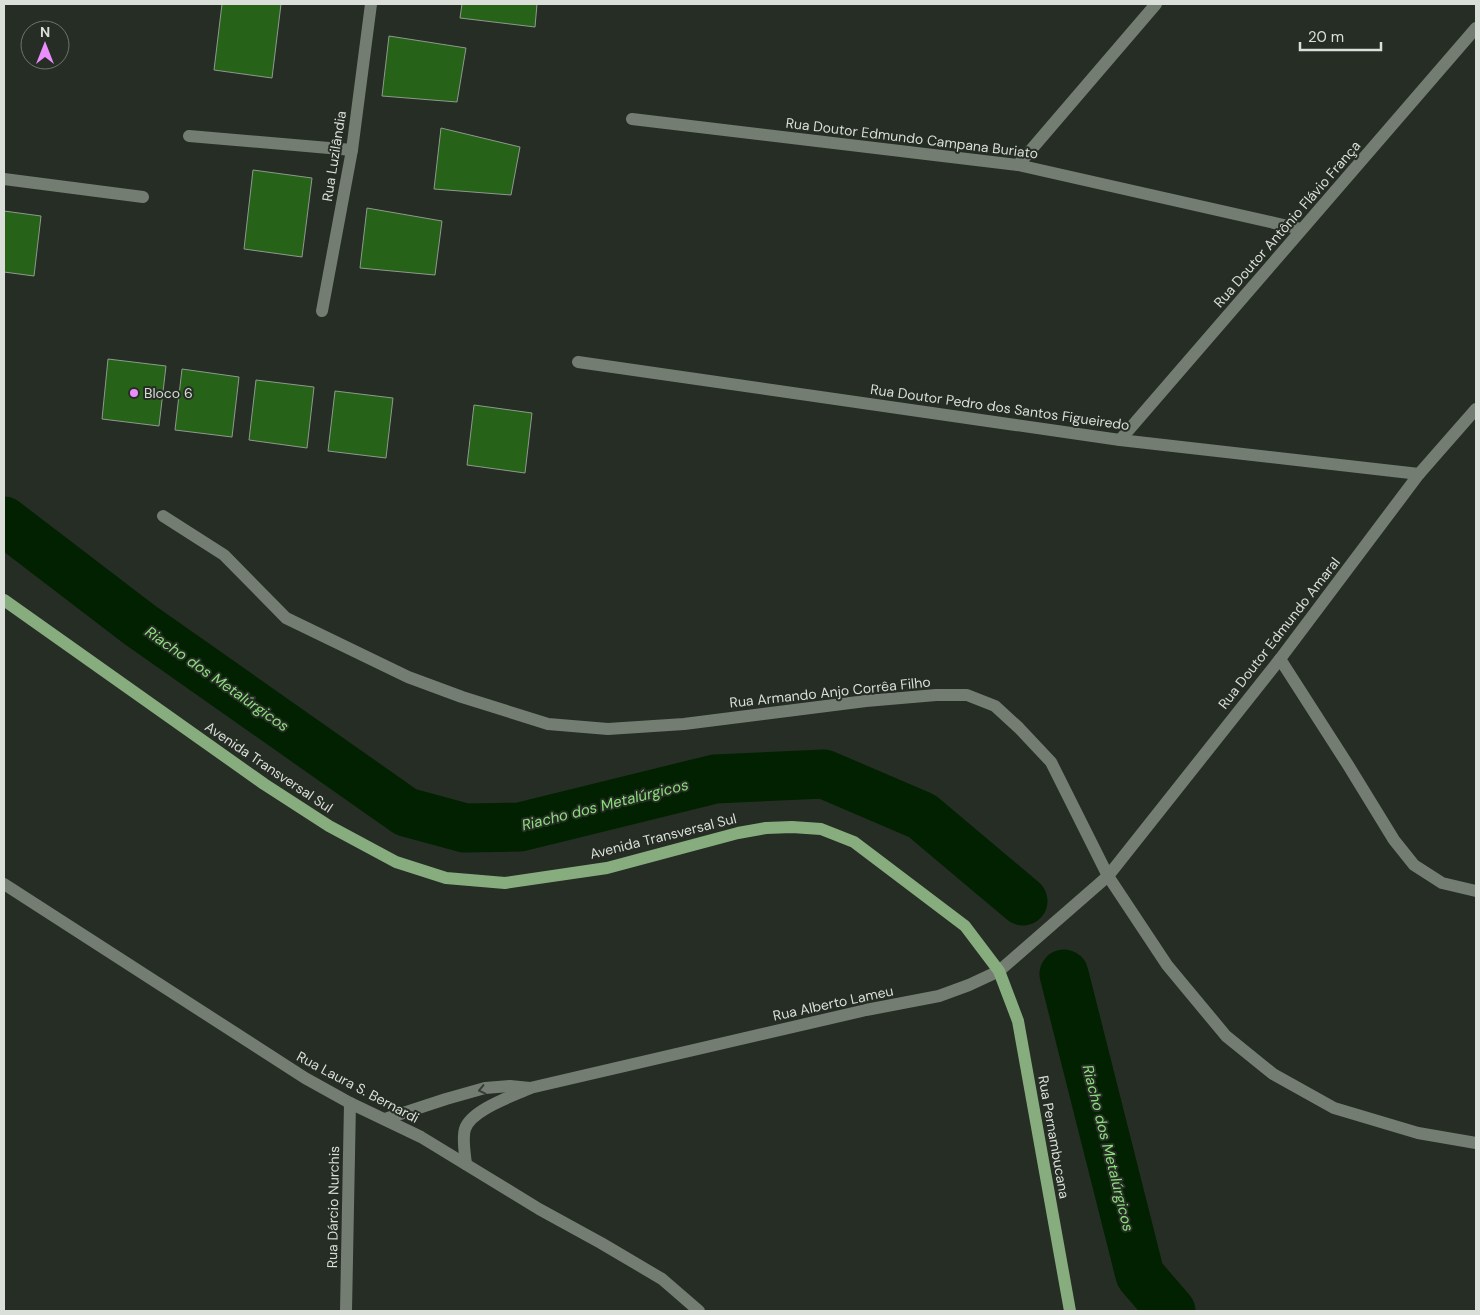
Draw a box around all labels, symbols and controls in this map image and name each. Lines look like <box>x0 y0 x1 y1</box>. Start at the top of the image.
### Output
north arrow <box>20 20 70 70</box>
scale bar <box>1300 20 1381 52</box>
text: N <box>40 23 50 41</box>
text: 20 m <box>1308 27 1344 47</box>
street label: Rua Luzilândia <box>318 109 350 203</box>
street label: Rua Doutor Edmundo Campana Buriato <box>785 114 1039 162</box>
street label: Rua Doutor Antônio Flávio França <box>1210 137 1364 311</box>
street label: Rua Doutor Pedro dos Santos Figueiredo <box>869 380 1131 434</box>
place label: Bloco 6 <box>144 384 193 402</box>
marker: Bloco 6 <box>128 387 140 399</box>
street label: Rua Doutor Edmundo Amaral <box>1214 554 1344 712</box>
water label: Riacho dos Metalúrgicos <box>141 622 293 736</box>
street label: Rua Armando Anjo Corrêa Filho <box>729 672 931 712</box>
street label: Avenida Transversal Sul <box>202 717 336 817</box>
water label: Riacho dos Metalúrgicos <box>520 775 690 835</box>
street label: Avenida Transversal Sul <box>588 809 738 863</box>
street label: Rua Alberto Lameu <box>771 981 895 1025</box>
street label: Rua Laura S. Bernardi <box>294 1047 422 1127</box>
water label: Riacho dos Metalúrgicos <box>1078 1063 1138 1233</box>
street label: Rua Pernambucana <box>1034 1074 1074 1200</box>
one-way arrow <box>477 1084 486 1094</box>
street label: Rua Dárcio Nurchis <box>323 1146 343 1268</box>

